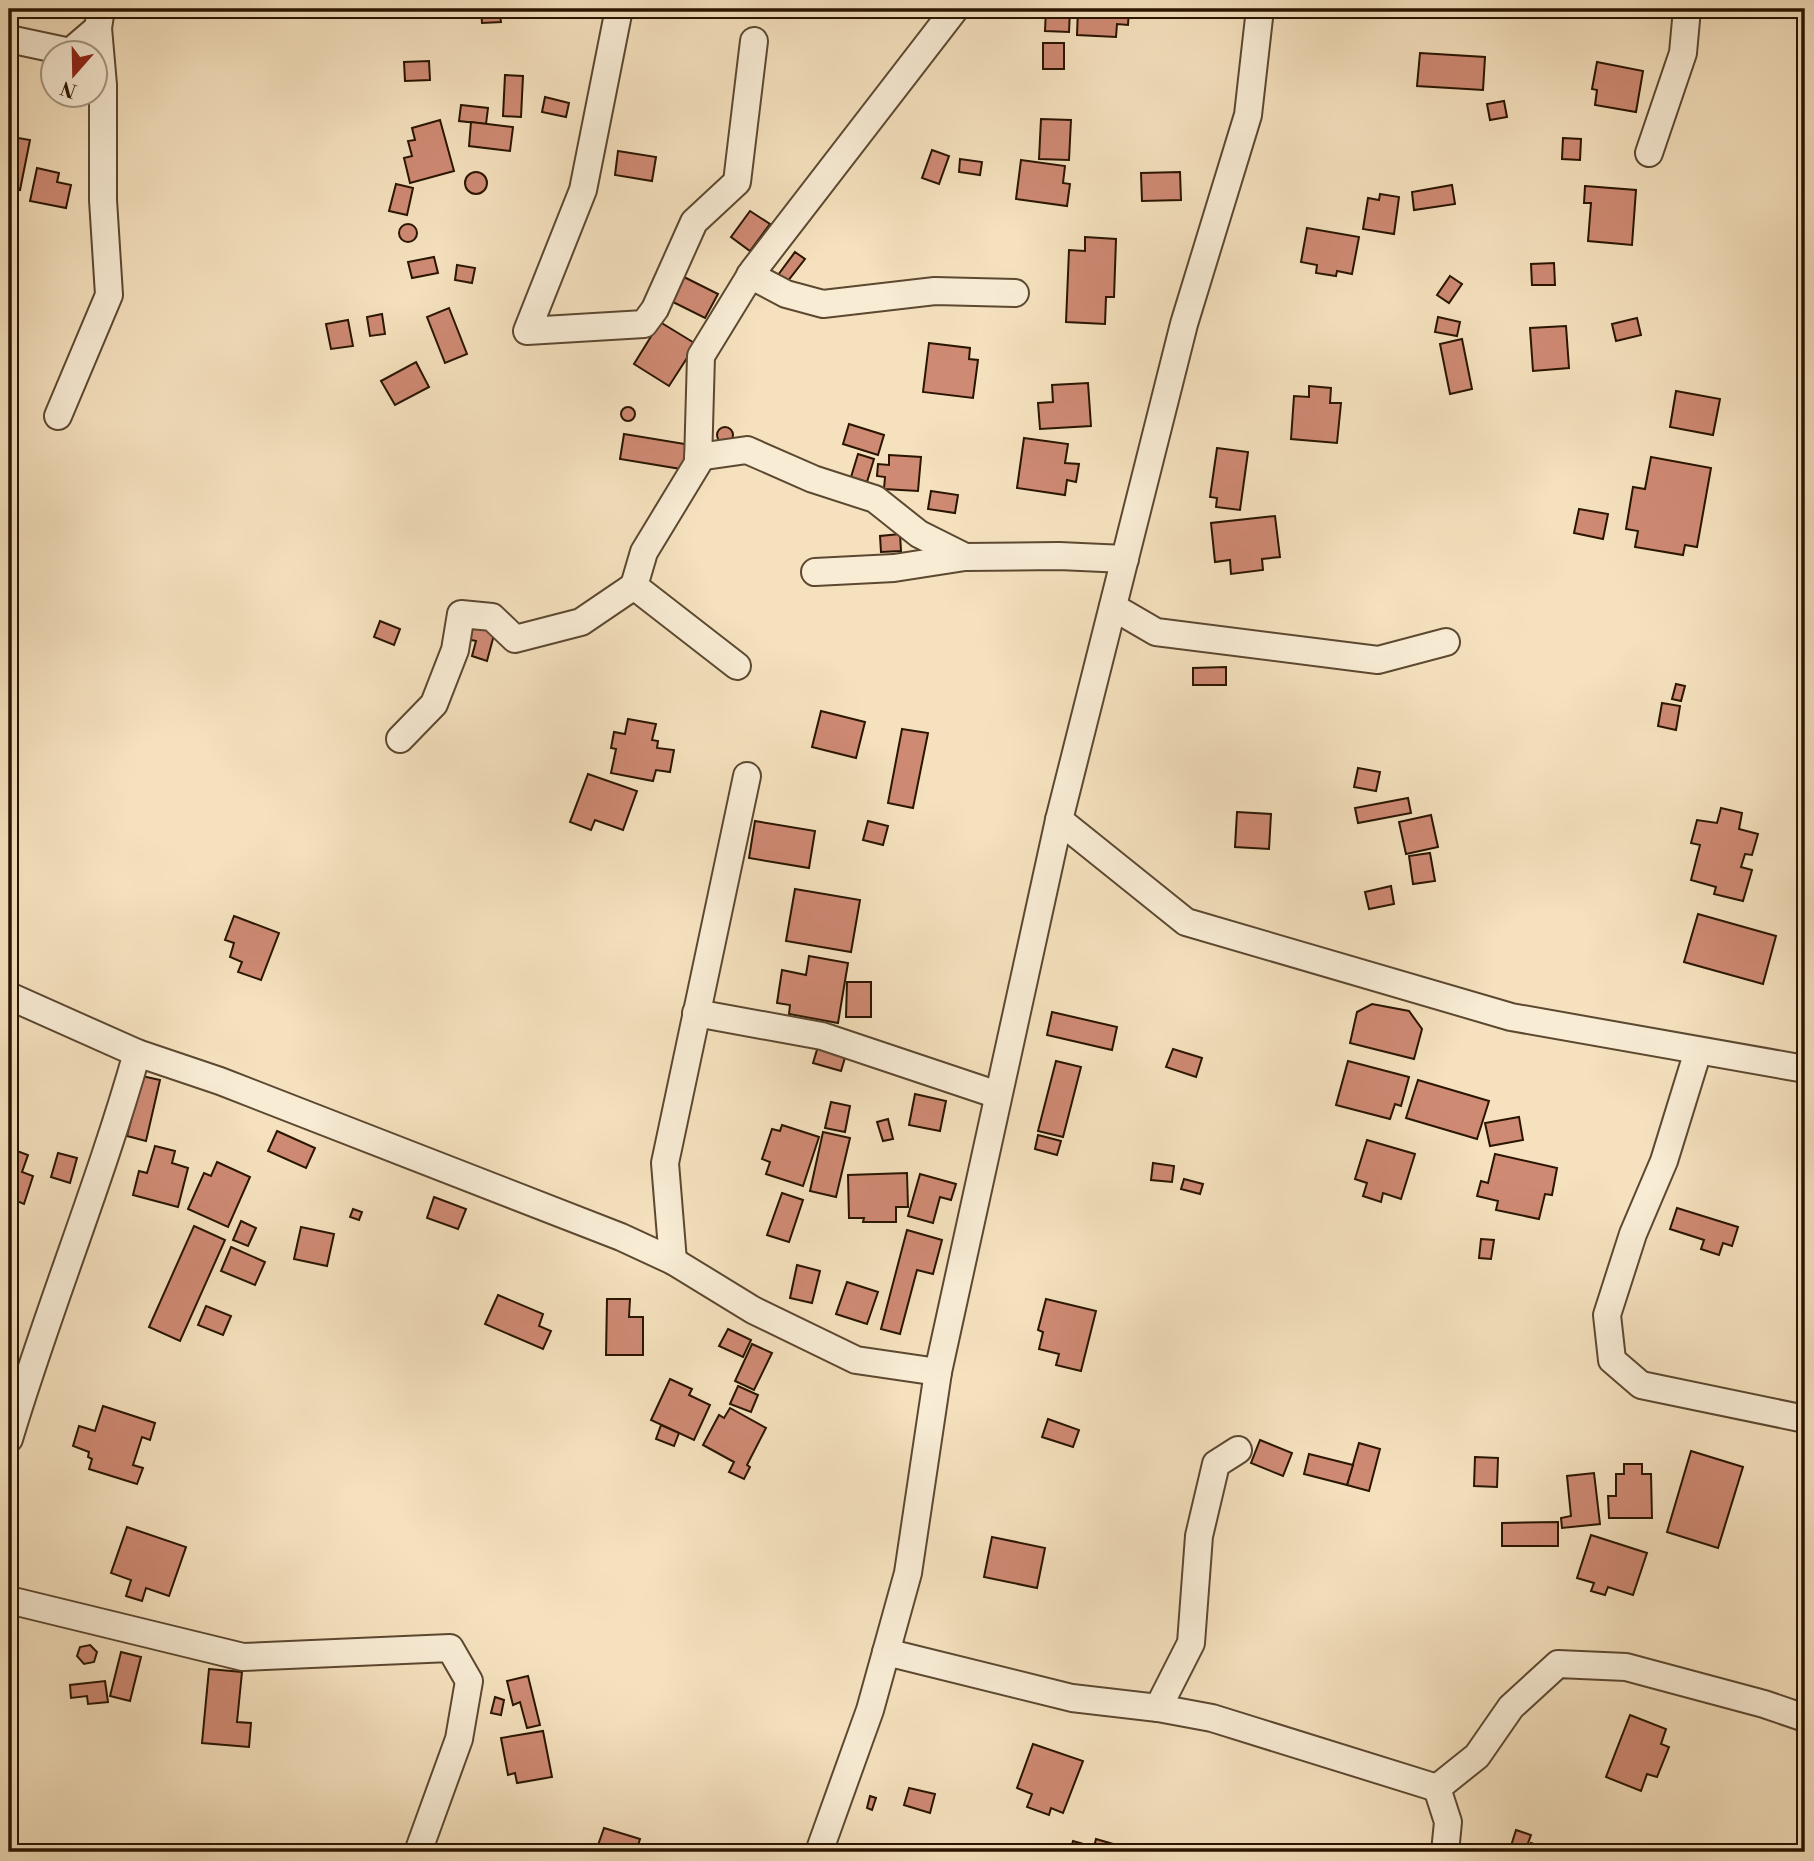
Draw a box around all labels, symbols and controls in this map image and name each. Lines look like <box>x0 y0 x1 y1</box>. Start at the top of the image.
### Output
north arrow <box>38 38 108 108</box>
text: N <box>57 75 80 103</box>

